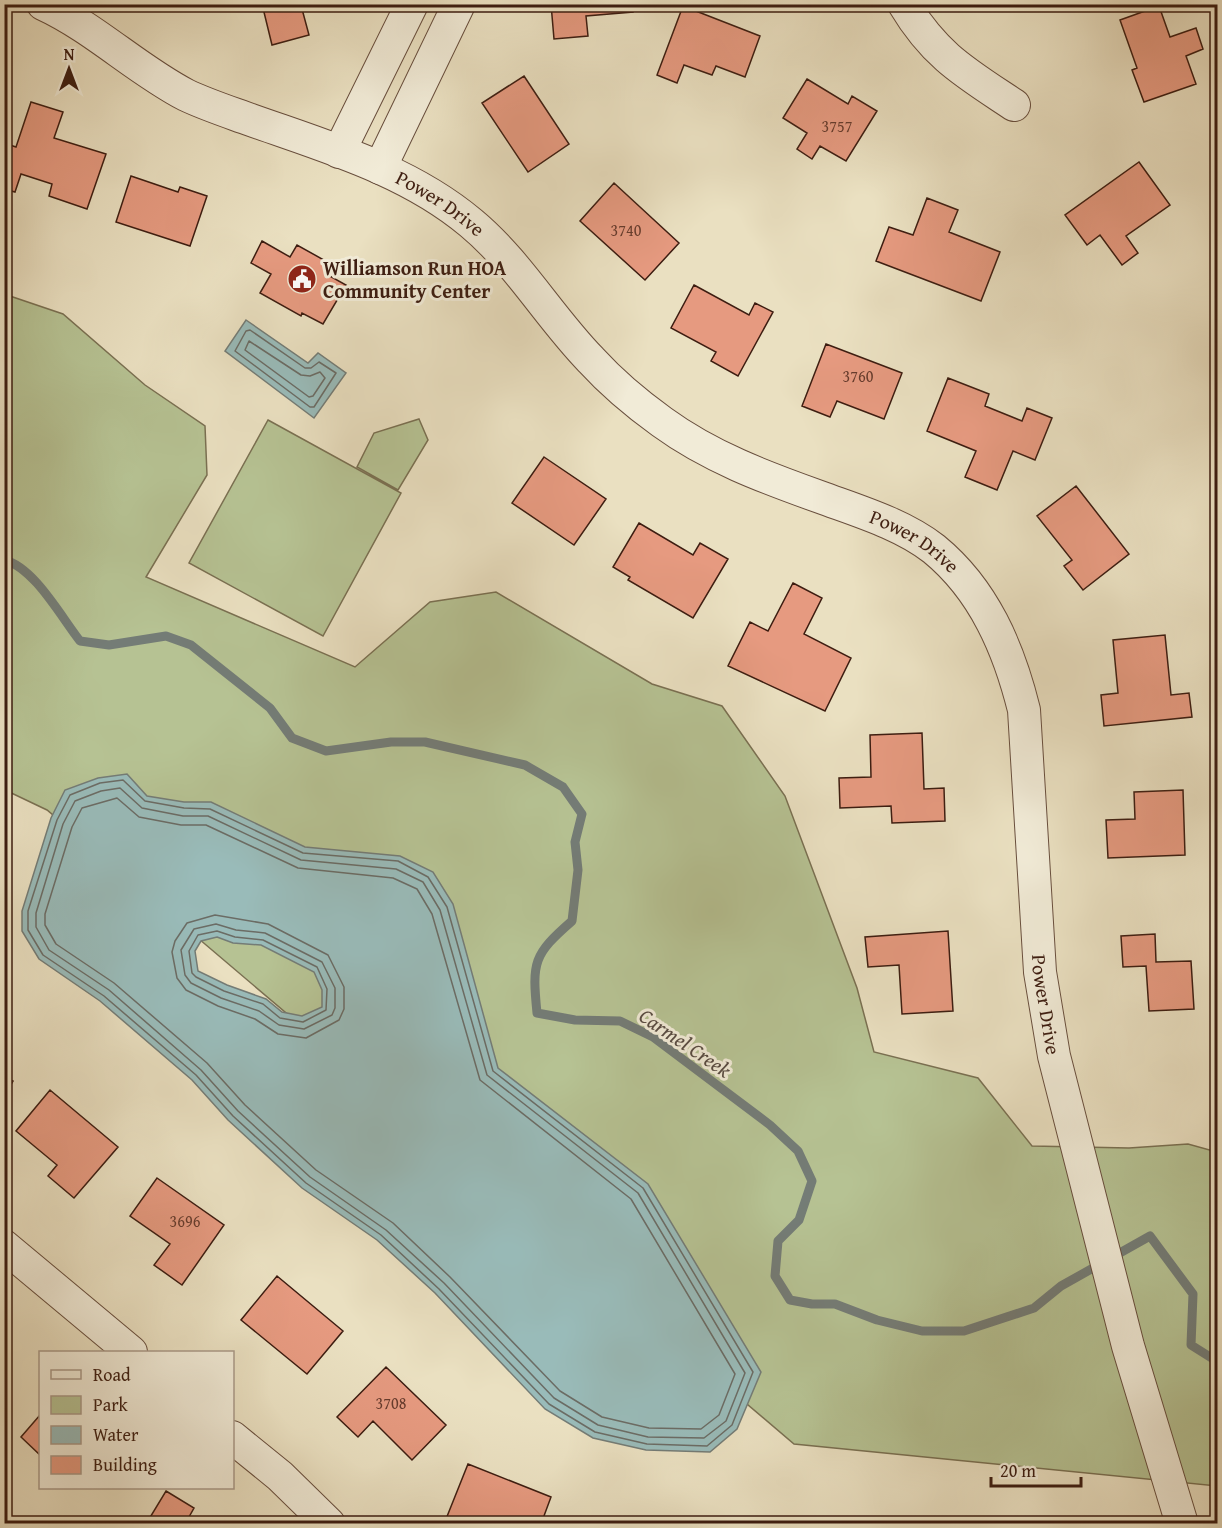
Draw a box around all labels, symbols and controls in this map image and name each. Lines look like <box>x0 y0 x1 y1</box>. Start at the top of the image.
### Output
north arrow <box>39 39 99 99</box>
text: N <box>64 42 75 66</box>
house number: 3757 <box>822 114 853 138</box>
street label: Power Drive <box>391 163 492 243</box>
house number: 3740 <box>611 218 642 242</box>
place label: Williamson Run HOA Community Center <box>323 253 507 305</box>
public building icon: Williamson Run HOA Community Center <box>286 263 318 295</box>
house number: 3760 <box>843 364 874 388</box>
street label: Power Drive <box>866 502 967 579</box>
street label: Power Drive <box>1025 953 1069 1057</box>
water label: Carmel Creek <box>633 1000 738 1085</box>
house number: 3696 <box>170 1209 201 1233</box>
legend <box>39 1351 234 1489</box>
text: Road <box>93 1361 131 1388</box>
text: Park <box>93 1391 129 1418</box>
house number: 3708 <box>376 1391 407 1415</box>
text: Water <box>93 1421 139 1448</box>
scale bar <box>991 1450 1081 1488</box>
text: Building <box>93 1451 157 1478</box>
text: 20 m <box>1000 1457 1036 1484</box>

